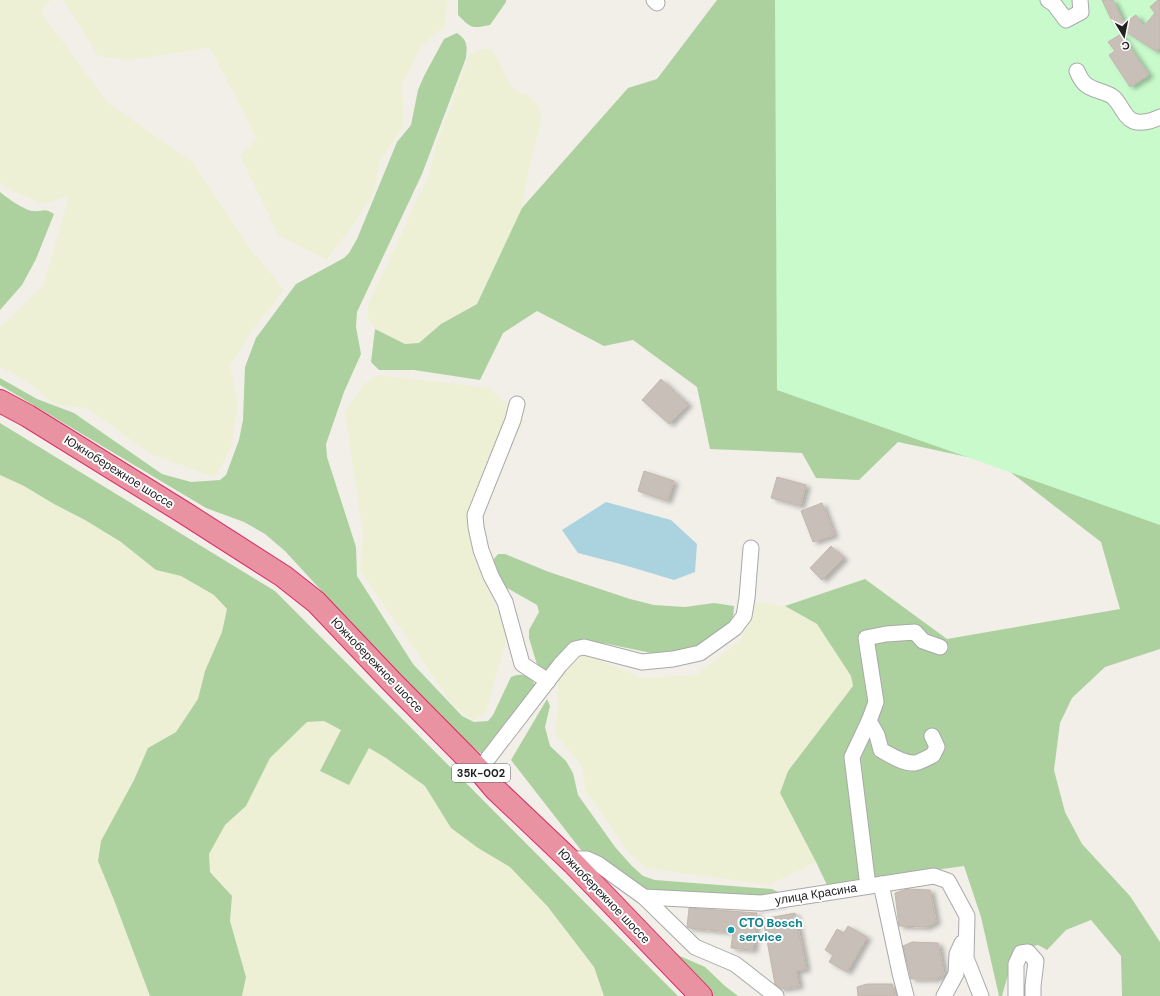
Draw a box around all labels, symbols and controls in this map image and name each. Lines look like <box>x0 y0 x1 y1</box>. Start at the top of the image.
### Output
north arrow <box>1104 16 1144 56</box>
text: С <box>1121 38 1131 53</box>
street label: Южнобережное шоссе <box>61 432 177 512</box>
street label: Южнобережное шоссе <box>327 614 427 716</box>
road number: 35К-002 <box>452 764 510 782</box>
street label: Южнобережное шоссе <box>554 845 654 947</box>
street label: улица Красина <box>774 880 858 908</box>
place label: СТО Bosch service <box>739 915 803 945</box>
marker: СТО Bosch service <box>726 925 736 935</box>

